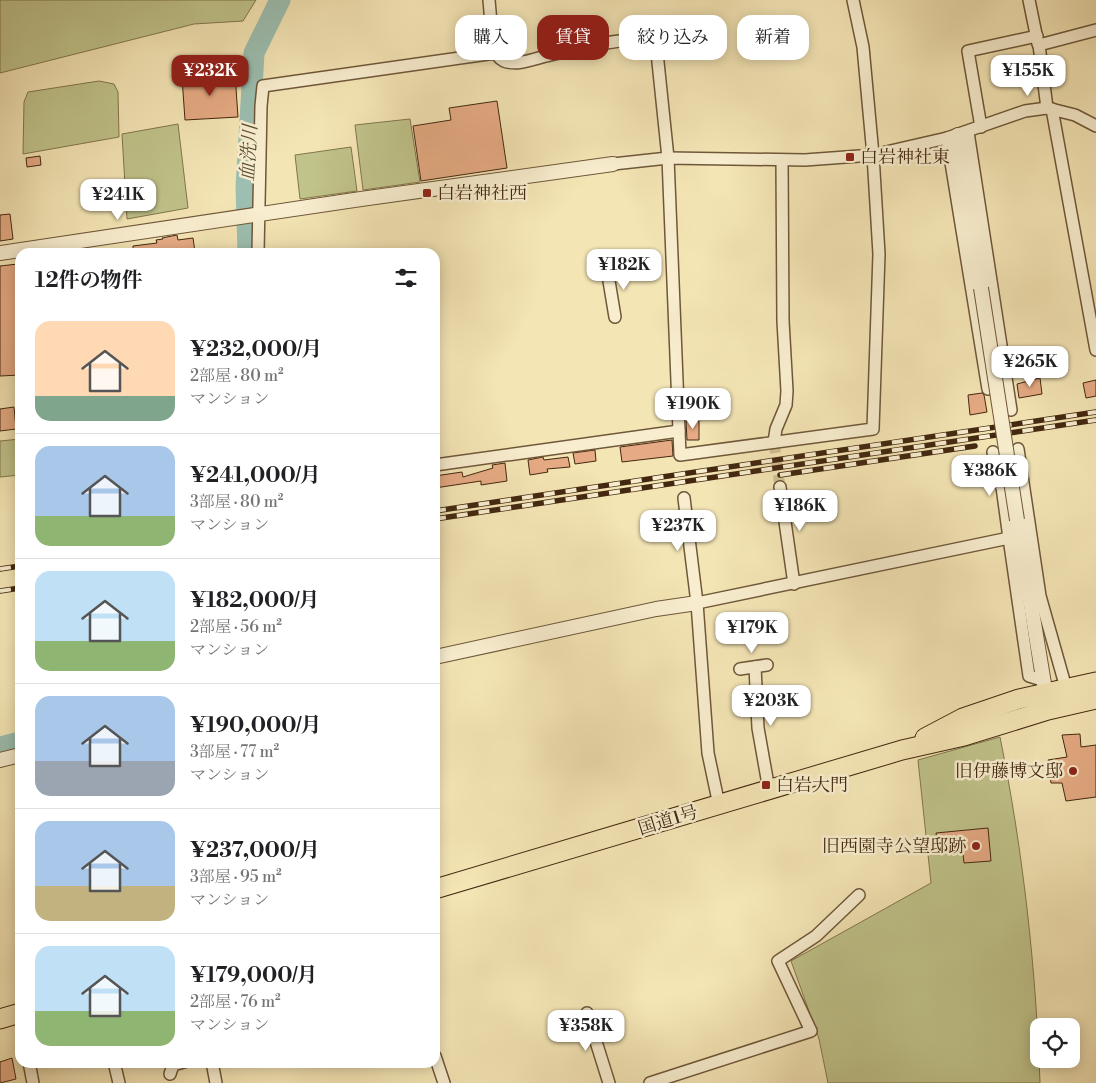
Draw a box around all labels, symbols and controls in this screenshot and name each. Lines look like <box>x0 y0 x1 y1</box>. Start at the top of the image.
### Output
chip: 購入 <box>455 15 527 60</box>
chip: 賃貸 <box>537 15 609 60</box>
chip: 絞り込み <box>619 15 727 60</box>
chip: 新着 <box>737 15 809 60</box>
pin: ¥232K <box>175 54 245 97</box>
pin: ¥155K <box>993 54 1063 97</box>
text: ¥232K <box>183 61 237 81</box>
text: ¥155K <box>1002 61 1054 81</box>
water label: 血洗川 <box>236 122 263 182</box>
place label: 白岩神社東 <box>860 146 950 169</box>
marker: 白岩神社東 <box>844 151 856 163</box>
pin: ¥241K <box>83 178 153 221</box>
place label: 白岩神社西 <box>437 182 527 205</box>
text: ¥241K <box>91 185 145 205</box>
marker: 白岩神社西 <box>421 187 433 199</box>
pin: ¥182K <box>589 248 659 291</box>
text: ¥182K <box>598 255 650 275</box>
icon: filters <box>392 264 420 292</box>
text: 12件の物件 <box>35 268 143 294</box>
text: ¥232,000/月 <box>190 337 322 363</box>
icon: home <box>75 341 135 401</box>
pin: ¥265K <box>995 346 1065 388</box>
text: ¥265K <box>1002 352 1058 372</box>
text: 2部屋 · 80 m² <box>190 366 284 386</box>
pin: ¥190K <box>658 388 728 430</box>
text: マンション <box>190 389 269 409</box>
text: ¥190K <box>666 394 720 414</box>
pin: ¥386K <box>955 454 1025 497</box>
text: ¥386K <box>962 461 1018 481</box>
text: ¥241,000/月 <box>190 463 321 489</box>
icon: home <box>75 466 135 526</box>
pin: ¥186K <box>765 490 835 532</box>
text: 3部屋 · 80 m² <box>190 492 283 512</box>
text: ¥186K <box>774 496 826 516</box>
pin: ¥237K <box>643 510 713 552</box>
text: マンション <box>190 515 269 535</box>
text: ¥237K <box>651 516 705 536</box>
text: ¥182,000/月 <box>190 588 320 614</box>
icon: home <box>75 591 135 651</box>
pin: ¥179K <box>717 612 787 654</box>
text: 2部屋 · 56 m² <box>190 617 282 637</box>
text: ¥179K <box>726 618 778 638</box>
text: マンション <box>190 640 269 660</box>
pin: ¥203K <box>736 684 806 727</box>
text: ¥203K <box>743 691 799 711</box>
text: ¥190,000/月 <box>190 713 322 739</box>
icon: home <box>75 716 135 776</box>
text: 3部屋 · 77 m² <box>190 742 279 762</box>
place label: 旧伊藤博文邸 <box>955 760 1063 783</box>
text: マンション <box>190 765 269 785</box>
marker: 旧伊藤博文邸 <box>1067 765 1079 777</box>
place label: 白岩大門 <box>776 774 848 797</box>
marker: 白岩大門 <box>760 779 772 791</box>
street label: 国道1号 <box>635 800 701 841</box>
place label: 旧西園寺公望邸跡 <box>822 835 966 858</box>
text: ¥237,000/月 <box>190 838 320 864</box>
marker: 旧西園寺公望邸跡 <box>970 840 982 852</box>
icon: home <box>75 841 135 901</box>
text: 3部屋 · 95 m² <box>190 867 282 887</box>
text: マンション <box>190 890 269 910</box>
text: ¥179,000/月 <box>190 963 318 989</box>
icon: home <box>75 966 135 1026</box>
text: 2部屋 · 76 m² <box>190 992 281 1012</box>
pin: ¥358K <box>551 1010 621 1052</box>
text: マンション <box>190 1015 269 1035</box>
text: ¥358K <box>559 1016 613 1036</box>
map controls <box>1030 1018 1080 1068</box>
button: locate <box>1030 1018 1080 1068</box>

